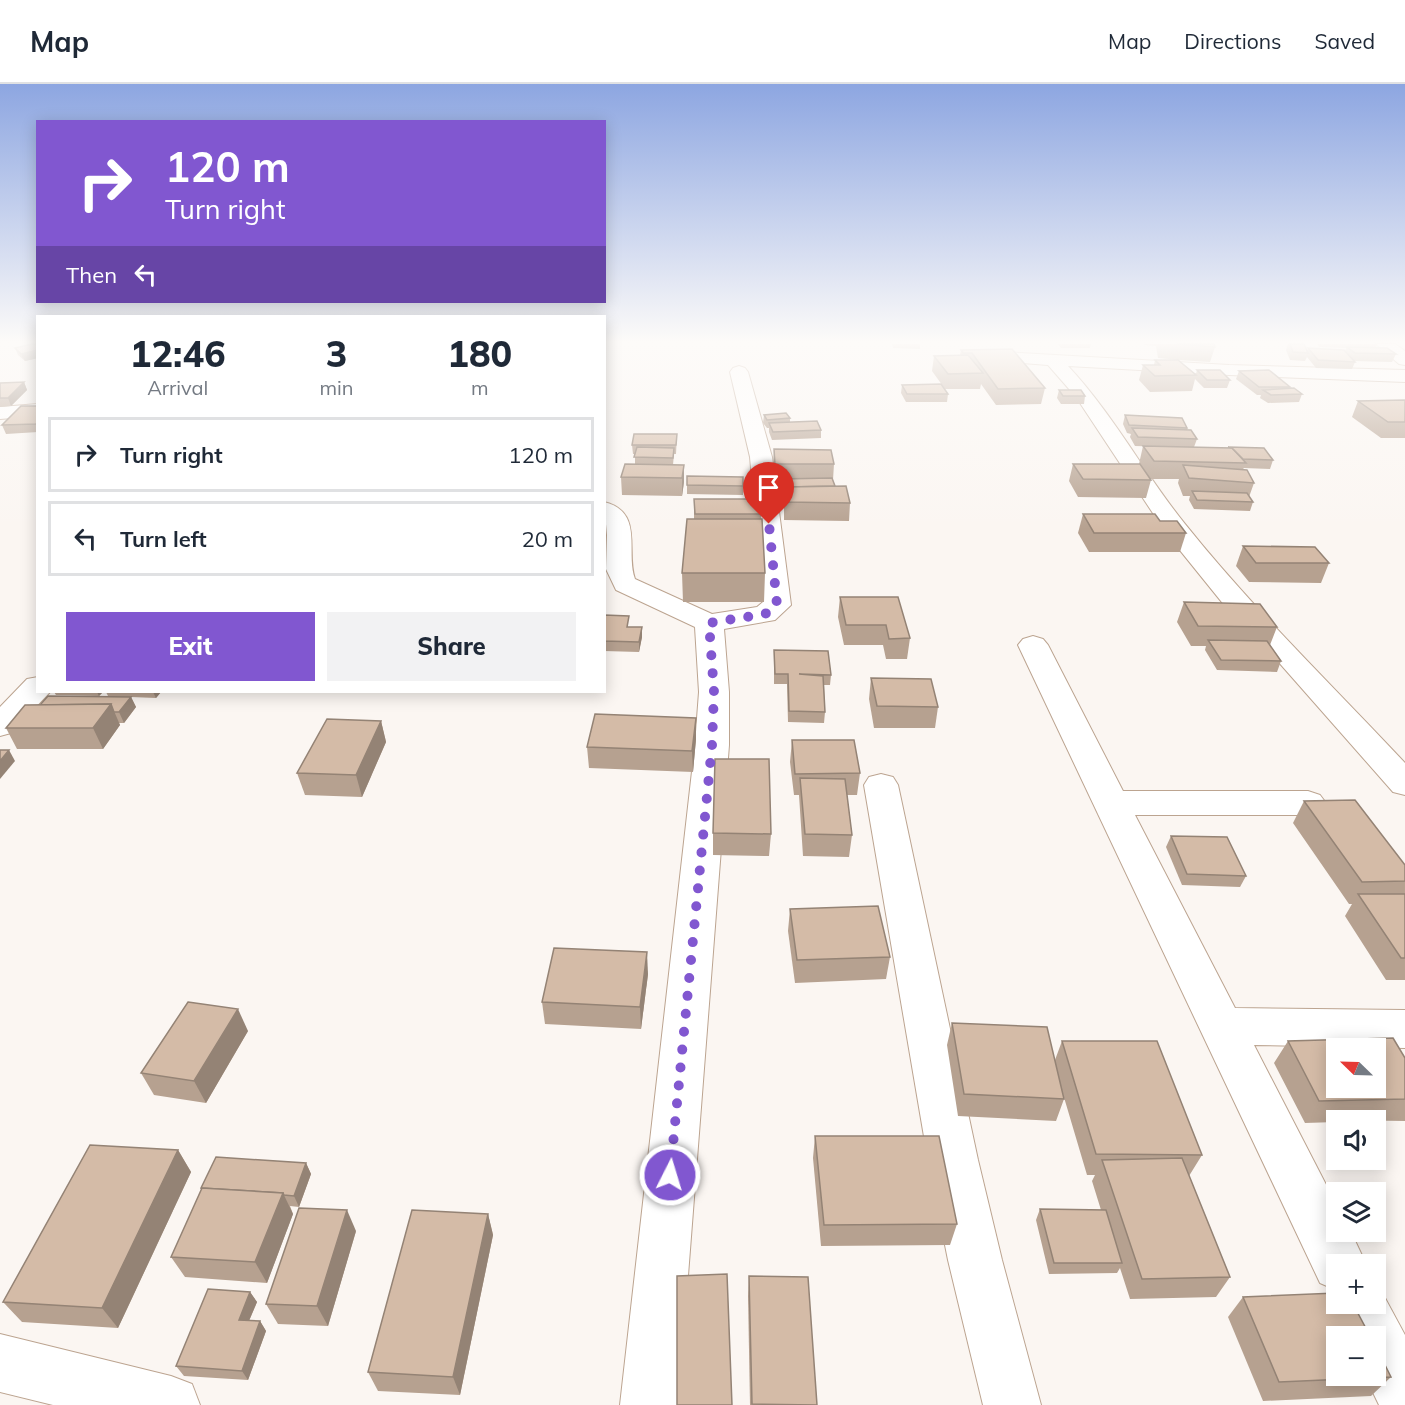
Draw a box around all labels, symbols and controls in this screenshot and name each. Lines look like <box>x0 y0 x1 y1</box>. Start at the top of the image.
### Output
text: Map <box>30 24 89 59</box>
text: Map <box>1108 28 1151 54</box>
text: Directions <box>1184 28 1281 54</box>
text: Saved <box>1314 28 1375 54</box>
text: 120 m <box>165 140 290 193</box>
icon: right <box>66 144 144 222</box>
text: Turn right <box>165 192 285 226</box>
icon: left <box>129 258 162 291</box>
text: Then <box>66 261 117 289</box>
text: 12:46 <box>130 331 226 376</box>
text: 3 <box>326 331 347 376</box>
text: 180 <box>447 331 512 376</box>
text: Arrival <box>147 375 208 400</box>
text: min <box>319 375 354 400</box>
text: m <box>471 375 489 400</box>
icon: right <box>69 438 102 471</box>
text: Turn right <box>120 441 223 469</box>
text: 120 m <box>508 441 573 469</box>
pin <box>743 462 794 524</box>
icon: arrive <box>752 471 785 504</box>
icon: left <box>69 522 102 555</box>
text: Turn left <box>120 525 207 553</box>
text: 20 m <box>522 525 573 553</box>
button: Exit <box>66 612 315 681</box>
button: Share <box>327 612 576 681</box>
north arrow <box>1326 1038 1386 1098</box>
map controls <box>1326 1038 1386 1386</box>
button: sound <box>1326 1110 1386 1170</box>
position arrow <box>638 1143 702 1207</box>
button: layers <box>1326 1182 1386 1242</box>
button: + <box>1326 1254 1386 1314</box>
button: − <box>1326 1326 1386 1386</box>

